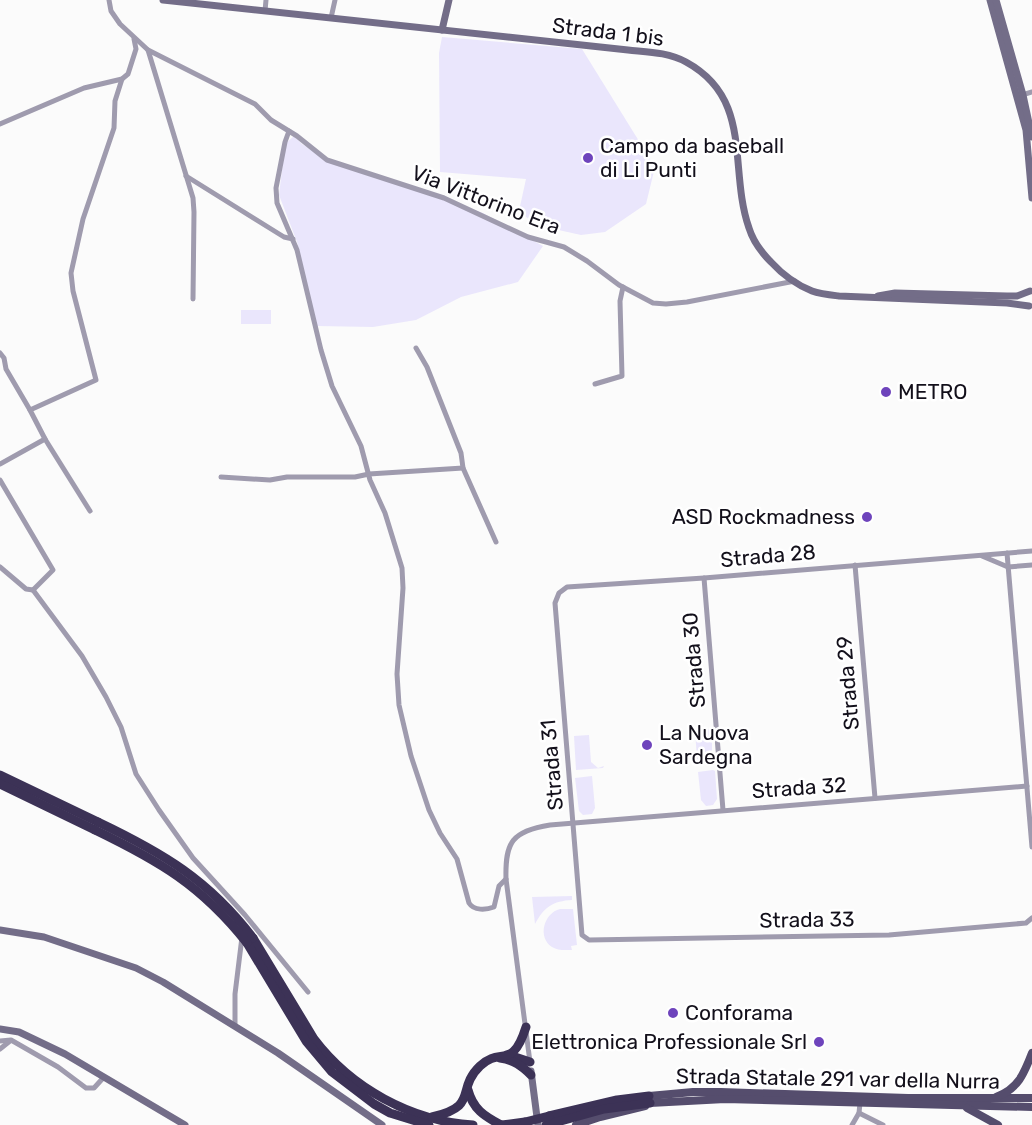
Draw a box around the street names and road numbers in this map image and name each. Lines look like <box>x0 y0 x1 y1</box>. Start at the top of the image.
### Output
street label: Strada 1 bis <box>551 12 665 51</box>
street label: Via Vittorino Era <box>408 160 564 239</box>
street label: Strada 28 <box>719 539 817 572</box>
street label: Strada 30 <box>677 611 710 709</box>
street label: Strada 29 <box>831 635 864 731</box>
street label: Strada 31 <box>535 719 568 812</box>
street label: Strada 32 <box>751 772 847 803</box>
street label: Strada 33 <box>759 906 855 933</box>
street label: Strada Statale 291 var della Nurra <box>676 1063 1000 1094</box>

